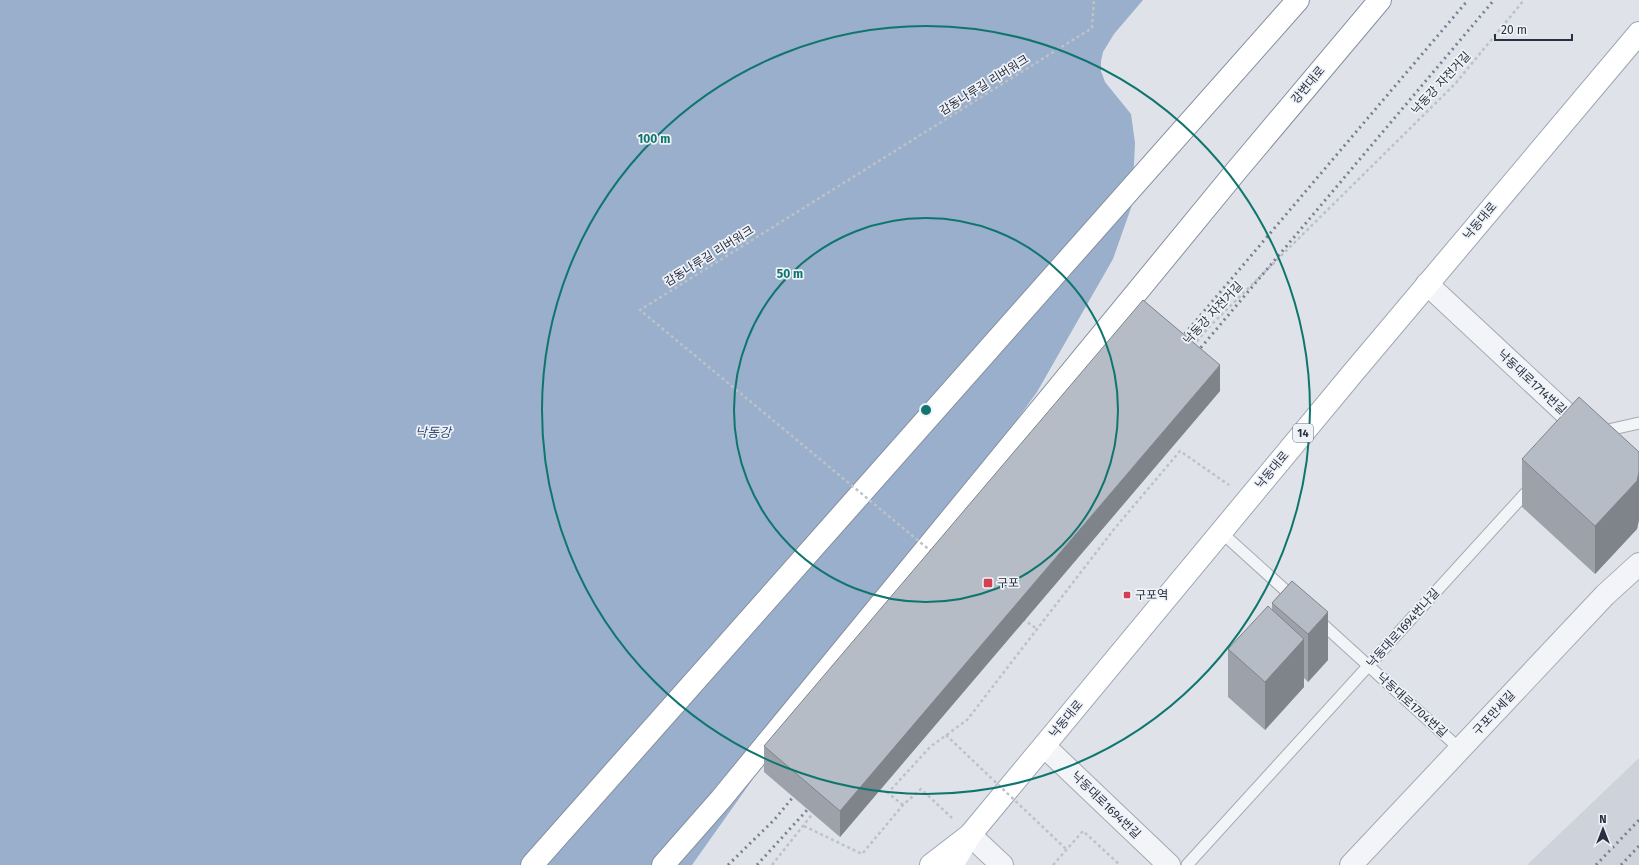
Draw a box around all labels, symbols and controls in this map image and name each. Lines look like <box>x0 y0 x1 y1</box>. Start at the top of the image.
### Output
scale bar <box>1495 16 1572 42</box>
text: 20 m <box>1501 23 1527 37</box>
street label: 낙동강 자전거길 <box>1408 49 1474 117</box>
street label: 감동나루길 리버워크 <box>937 52 1031 118</box>
street label: 강변대로 <box>1288 64 1328 106</box>
text: 100 m <box>638 132 670 146</box>
street label: 낙동대로 <box>1460 200 1500 242</box>
street label: 감동나루길 리버워크 <box>662 223 756 289</box>
text: 50 m <box>777 267 803 281</box>
street label: 낙동강 자전거길 <box>1180 279 1246 347</box>
street label: 낙동대로1714번길 <box>1495 347 1569 417</box>
centre of rings <box>919 403 933 417</box>
road number: 14 <box>1293 424 1313 442</box>
water label: 낙동강 <box>415 425 453 440</box>
street label: 낙동대로 <box>1252 449 1292 491</box>
place label: 구포 <box>997 576 1019 590</box>
marker: 구포 <box>982 577 994 589</box>
street label: 낙동대로1694번나길 <box>1364 586 1442 670</box>
place label: 구포역 <box>1135 588 1168 602</box>
marker: 구포역 <box>1122 590 1132 600</box>
street label: 낙동대로1704번길 <box>1374 670 1450 740</box>
street label: 구포만세길 <box>1470 688 1518 738</box>
street label: 낙동대로 <box>1046 698 1086 740</box>
street label: 낙동대로1694번길 <box>1069 769 1143 841</box>
north arrow <box>1583 809 1623 849</box>
text: N <box>1599 813 1607 826</box>

